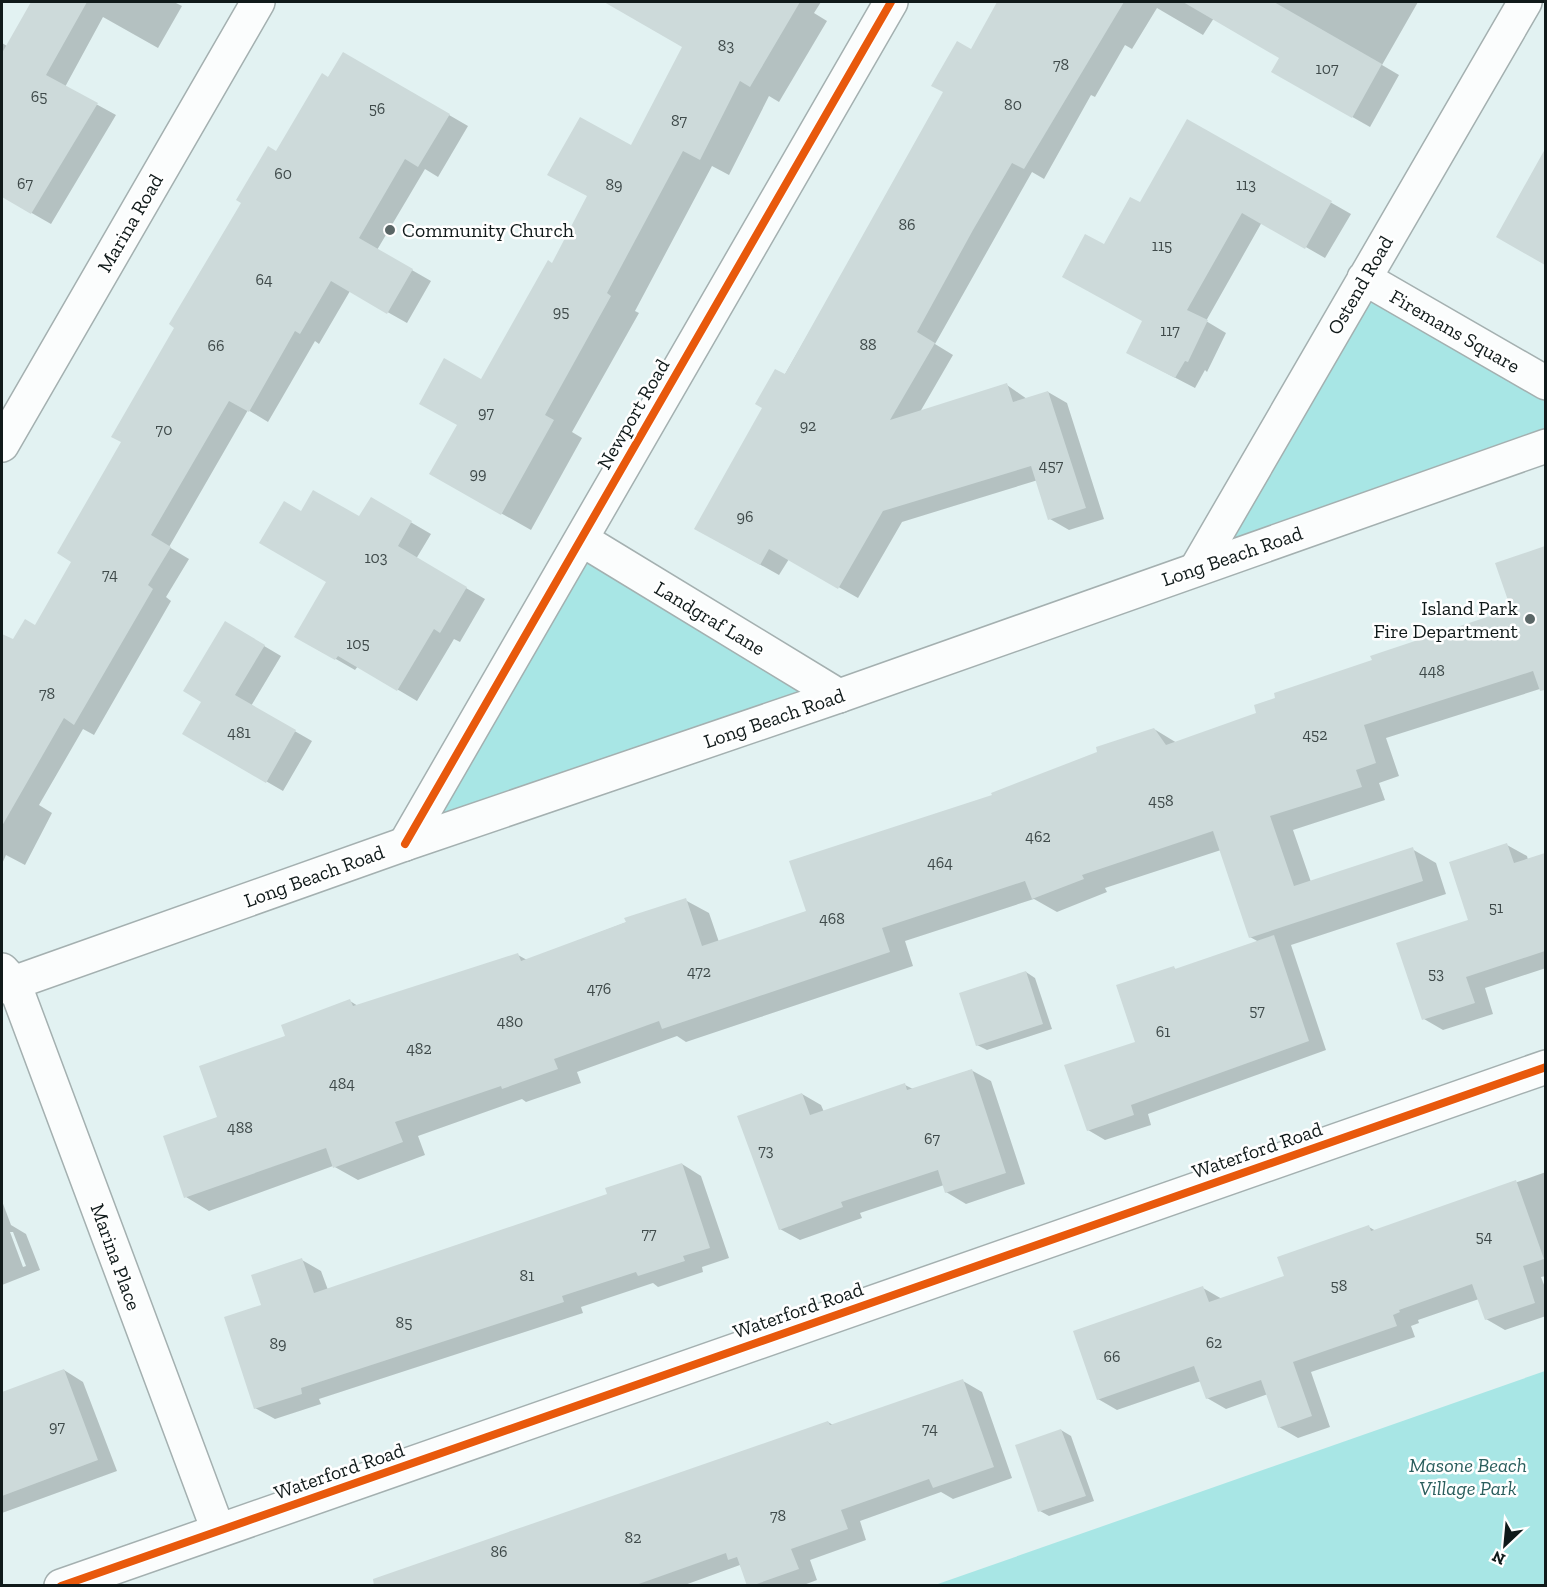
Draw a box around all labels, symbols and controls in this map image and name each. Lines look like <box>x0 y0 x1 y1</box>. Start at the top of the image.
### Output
house number: 83 <box>718 36 734 55</box>
house number: 78 <box>1053 55 1069 74</box>
house number: 107 <box>1316 59 1339 78</box>
house number: 65 <box>31 87 47 106</box>
house number: 80 <box>1004 95 1022 114</box>
house number: 56 <box>369 99 385 118</box>
house number: 87 <box>671 111 688 130</box>
house number: 60 <box>274 164 292 183</box>
street label: Marina Road <box>92 169 168 277</box>
house number: 67 <box>17 174 33 193</box>
house number: 89 <box>605 175 623 194</box>
house number: 113 <box>1236 175 1256 194</box>
house number: 86 <box>898 215 916 234</box>
place label: Community Church <box>402 218 575 242</box>
marker: Community Church <box>383 223 397 237</box>
street label: Ostend Road <box>1322 231 1398 339</box>
house number: 115 <box>1152 236 1172 255</box>
house number: 64 <box>255 270 273 289</box>
street label: Firemans Square <box>1386 284 1524 378</box>
house number: 95 <box>553 302 569 321</box>
house number: 117 <box>1160 321 1180 340</box>
house number: 88 <box>859 335 877 354</box>
house number: 66 <box>208 336 225 355</box>
street label: Newport Road <box>592 355 674 473</box>
house number: 97 <box>478 403 494 422</box>
house number: 92 <box>800 416 816 435</box>
house number: 70 <box>156 420 172 439</box>
house number: 457 <box>1039 456 1064 475</box>
house number: 99 <box>470 464 487 483</box>
house number: 96 <box>737 507 754 526</box>
street label: Long Beach Road <box>1159 521 1305 591</box>
house number: 103 <box>364 548 388 567</box>
house number: 74 <box>102 565 118 584</box>
street label: Landgraf Lane <box>651 576 769 660</box>
place label: Island Park Fire Department <box>1373 596 1519 643</box>
marker: Island Park Fire Department <box>1523 612 1537 626</box>
house number: 105 <box>346 634 370 653</box>
house number: 448 <box>1419 661 1445 680</box>
street label: Long Beach Road <box>701 683 847 753</box>
house number: 78 <box>39 684 55 703</box>
house number: 481 <box>227 723 251 742</box>
house number: 452 <box>1302 725 1328 744</box>
house number: 458 <box>1148 791 1174 810</box>
house number: 462 <box>1025 827 1051 846</box>
street label: Long Beach Road <box>241 840 387 912</box>
house number: 464 <box>927 853 953 872</box>
house number: 51 <box>1489 898 1503 917</box>
house number: 468 <box>819 909 845 928</box>
house number: 472 <box>687 962 711 981</box>
house number: 53 <box>1428 964 1444 983</box>
house number: 476 <box>587 979 611 998</box>
house number: 57 <box>1249 1001 1265 1020</box>
house number: 480 <box>497 1012 523 1031</box>
house number: 61 <box>1156 1022 1170 1041</box>
house number: 482 <box>406 1039 432 1058</box>
house number: 484 <box>329 1074 355 1093</box>
street label: Waterford Road <box>1189 1116 1325 1184</box>
house number: 488 <box>227 1118 253 1137</box>
house number: 67 <box>924 1129 940 1148</box>
house number: 73 <box>758 1141 774 1160</box>
street label: Marina Place <box>86 1200 146 1314</box>
house number: 77 <box>641 1224 657 1243</box>
house number: 54 <box>1476 1227 1493 1246</box>
house number: 81 <box>520 1266 534 1285</box>
street label: Waterford Road <box>730 1276 866 1344</box>
house number: 58 <box>1331 1276 1347 1295</box>
house number: 85 <box>396 1313 412 1332</box>
house number: 62 <box>1206 1333 1222 1352</box>
house number: 89 <box>269 1334 287 1353</box>
house number: 66 <box>1104 1347 1121 1366</box>
house number: 97 <box>49 1417 65 1436</box>
house number: 74 <box>922 1419 938 1438</box>
street label: Waterford Road <box>271 1437 407 1505</box>
park label: Masone Beach Village Park <box>1409 1453 1527 1500</box>
house number: 78 <box>770 1506 786 1525</box>
north arrow <box>1475 1515 1535 1575</box>
house number: 82 <box>625 1528 641 1547</box>
house number: 86 <box>490 1542 508 1561</box>
text: N <box>1489 1547 1508 1569</box>

